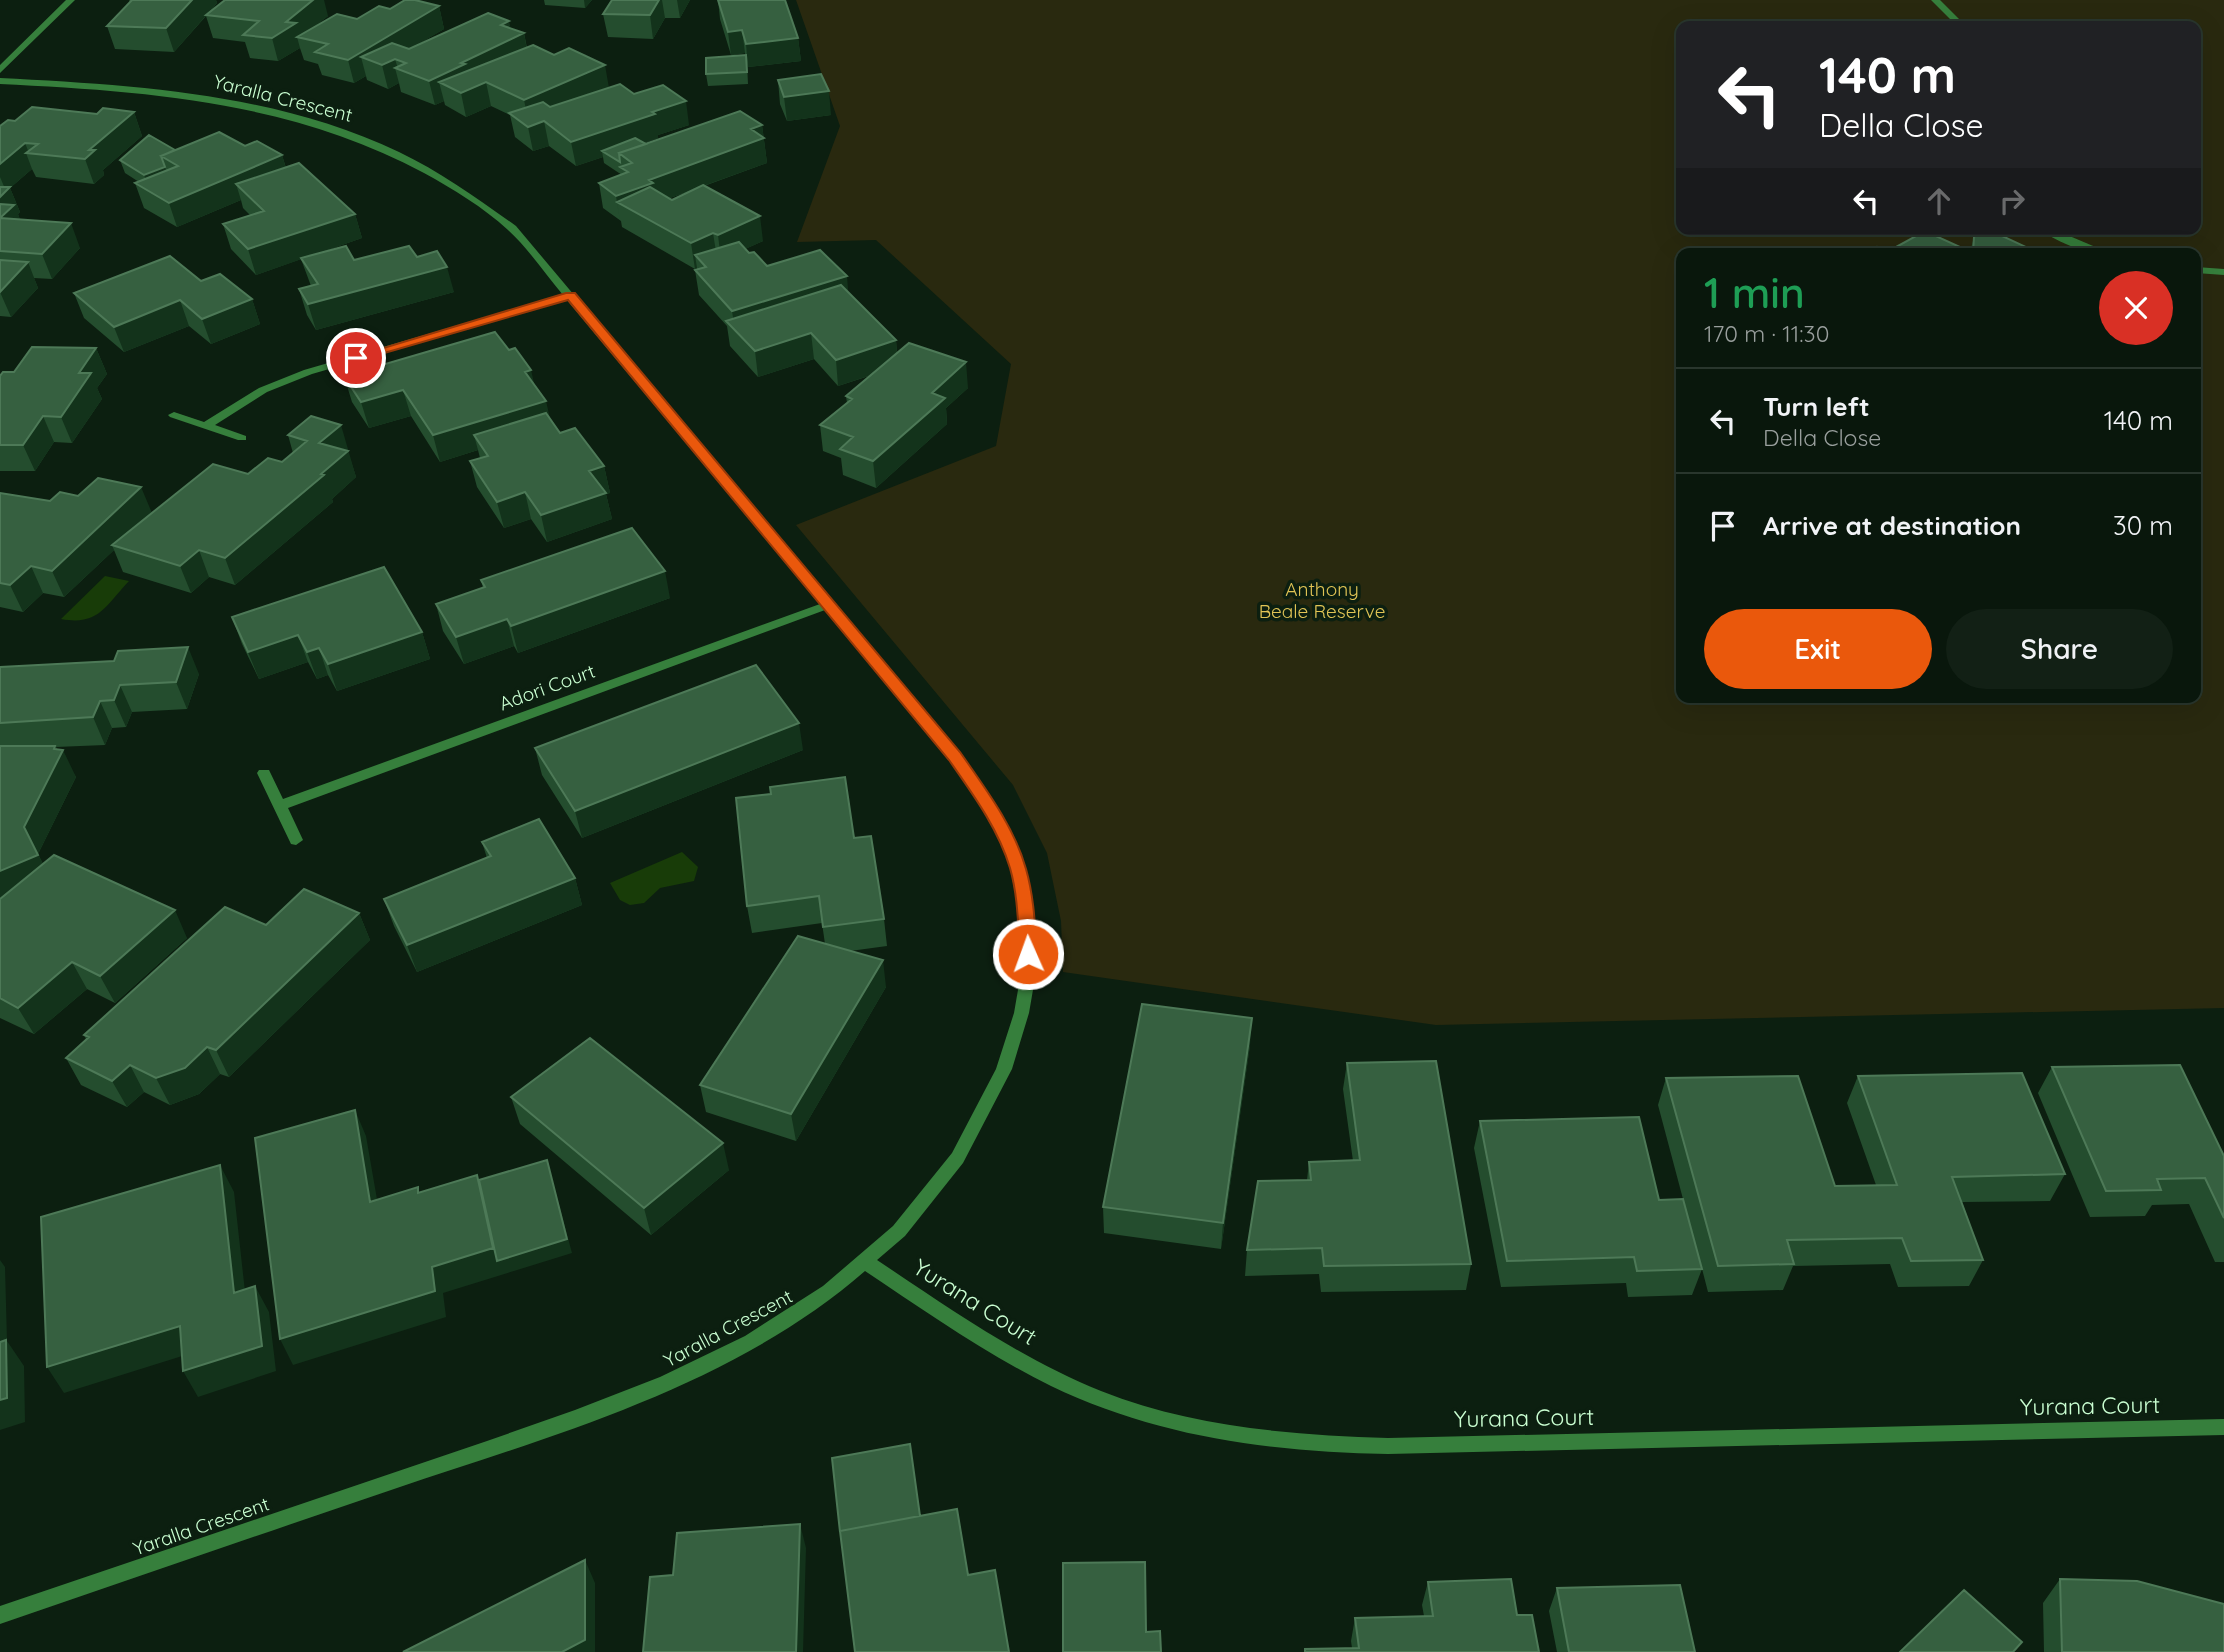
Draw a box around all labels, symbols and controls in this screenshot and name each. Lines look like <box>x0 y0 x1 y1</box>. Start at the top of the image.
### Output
text: 140 m <box>1819 44 1956 105</box>
icon: left <box>1704 49 1795 140</box>
street label: Yaralla Crescent <box>211 69 355 127</box>
text: Della Close <box>1819 105 1984 145</box>
icon: left <box>1847 182 1885 220</box>
icon: ahead <box>1920 182 1958 220</box>
icon: right <box>1993 182 2031 220</box>
text: 1 min <box>1704 266 1805 319</box>
button: close <box>2099 271 2173 345</box>
text: 170 m · 11:30 <box>1704 319 1829 348</box>
pin <box>326 328 386 388</box>
icon: arrive <box>337 339 375 377</box>
text: Turn left <box>1763 390 1870 423</box>
icon: left <box>1704 402 1742 440</box>
text: 140 m <box>2104 404 2173 437</box>
text: Della Close <box>1763 423 1881 452</box>
icon: arrive <box>1704 507 1742 545</box>
text: Arrive at destination <box>1763 509 2021 542</box>
text: 30 m <box>2113 509 2173 542</box>
park label: Anthony Beale Reserve <box>1259 577 1385 623</box>
button: Exit <box>1704 609 1932 689</box>
button: Share <box>1946 609 2173 689</box>
street label: Adori Court <box>496 659 598 715</box>
position arrow <box>991 917 1065 991</box>
street label: Yurana Court <box>908 1252 1043 1351</box>
street label: Yaralla Crescent <box>659 1284 797 1372</box>
street label: Yurana Court <box>2020 1390 2161 1421</box>
street label: Yurana Court <box>1454 1402 1595 1433</box>
street label: Yaralla Crescent <box>130 1491 272 1561</box>

